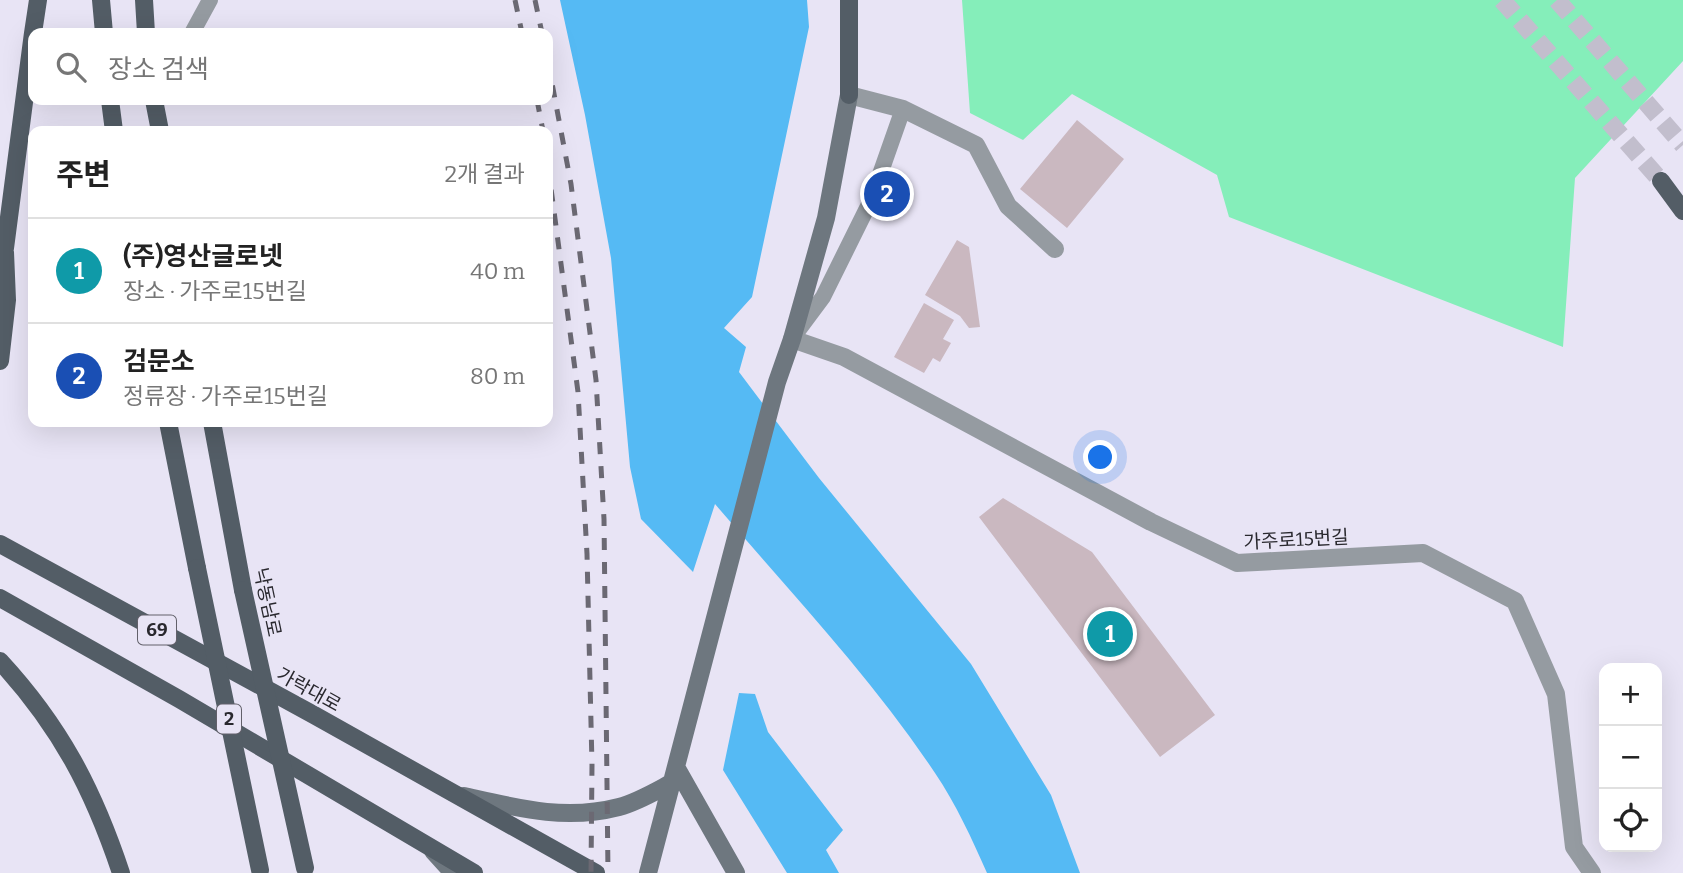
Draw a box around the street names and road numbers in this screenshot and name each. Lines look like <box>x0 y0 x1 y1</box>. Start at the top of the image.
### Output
street label: 가주로15번길 <box>1243 525 1349 554</box>
street label: 낙동남로 <box>249 566 286 639</box>
road number: 69 <box>138 616 176 644</box>
street label: 가락대로 <box>273 662 345 716</box>
road number: 2 <box>217 704 241 734</box>

